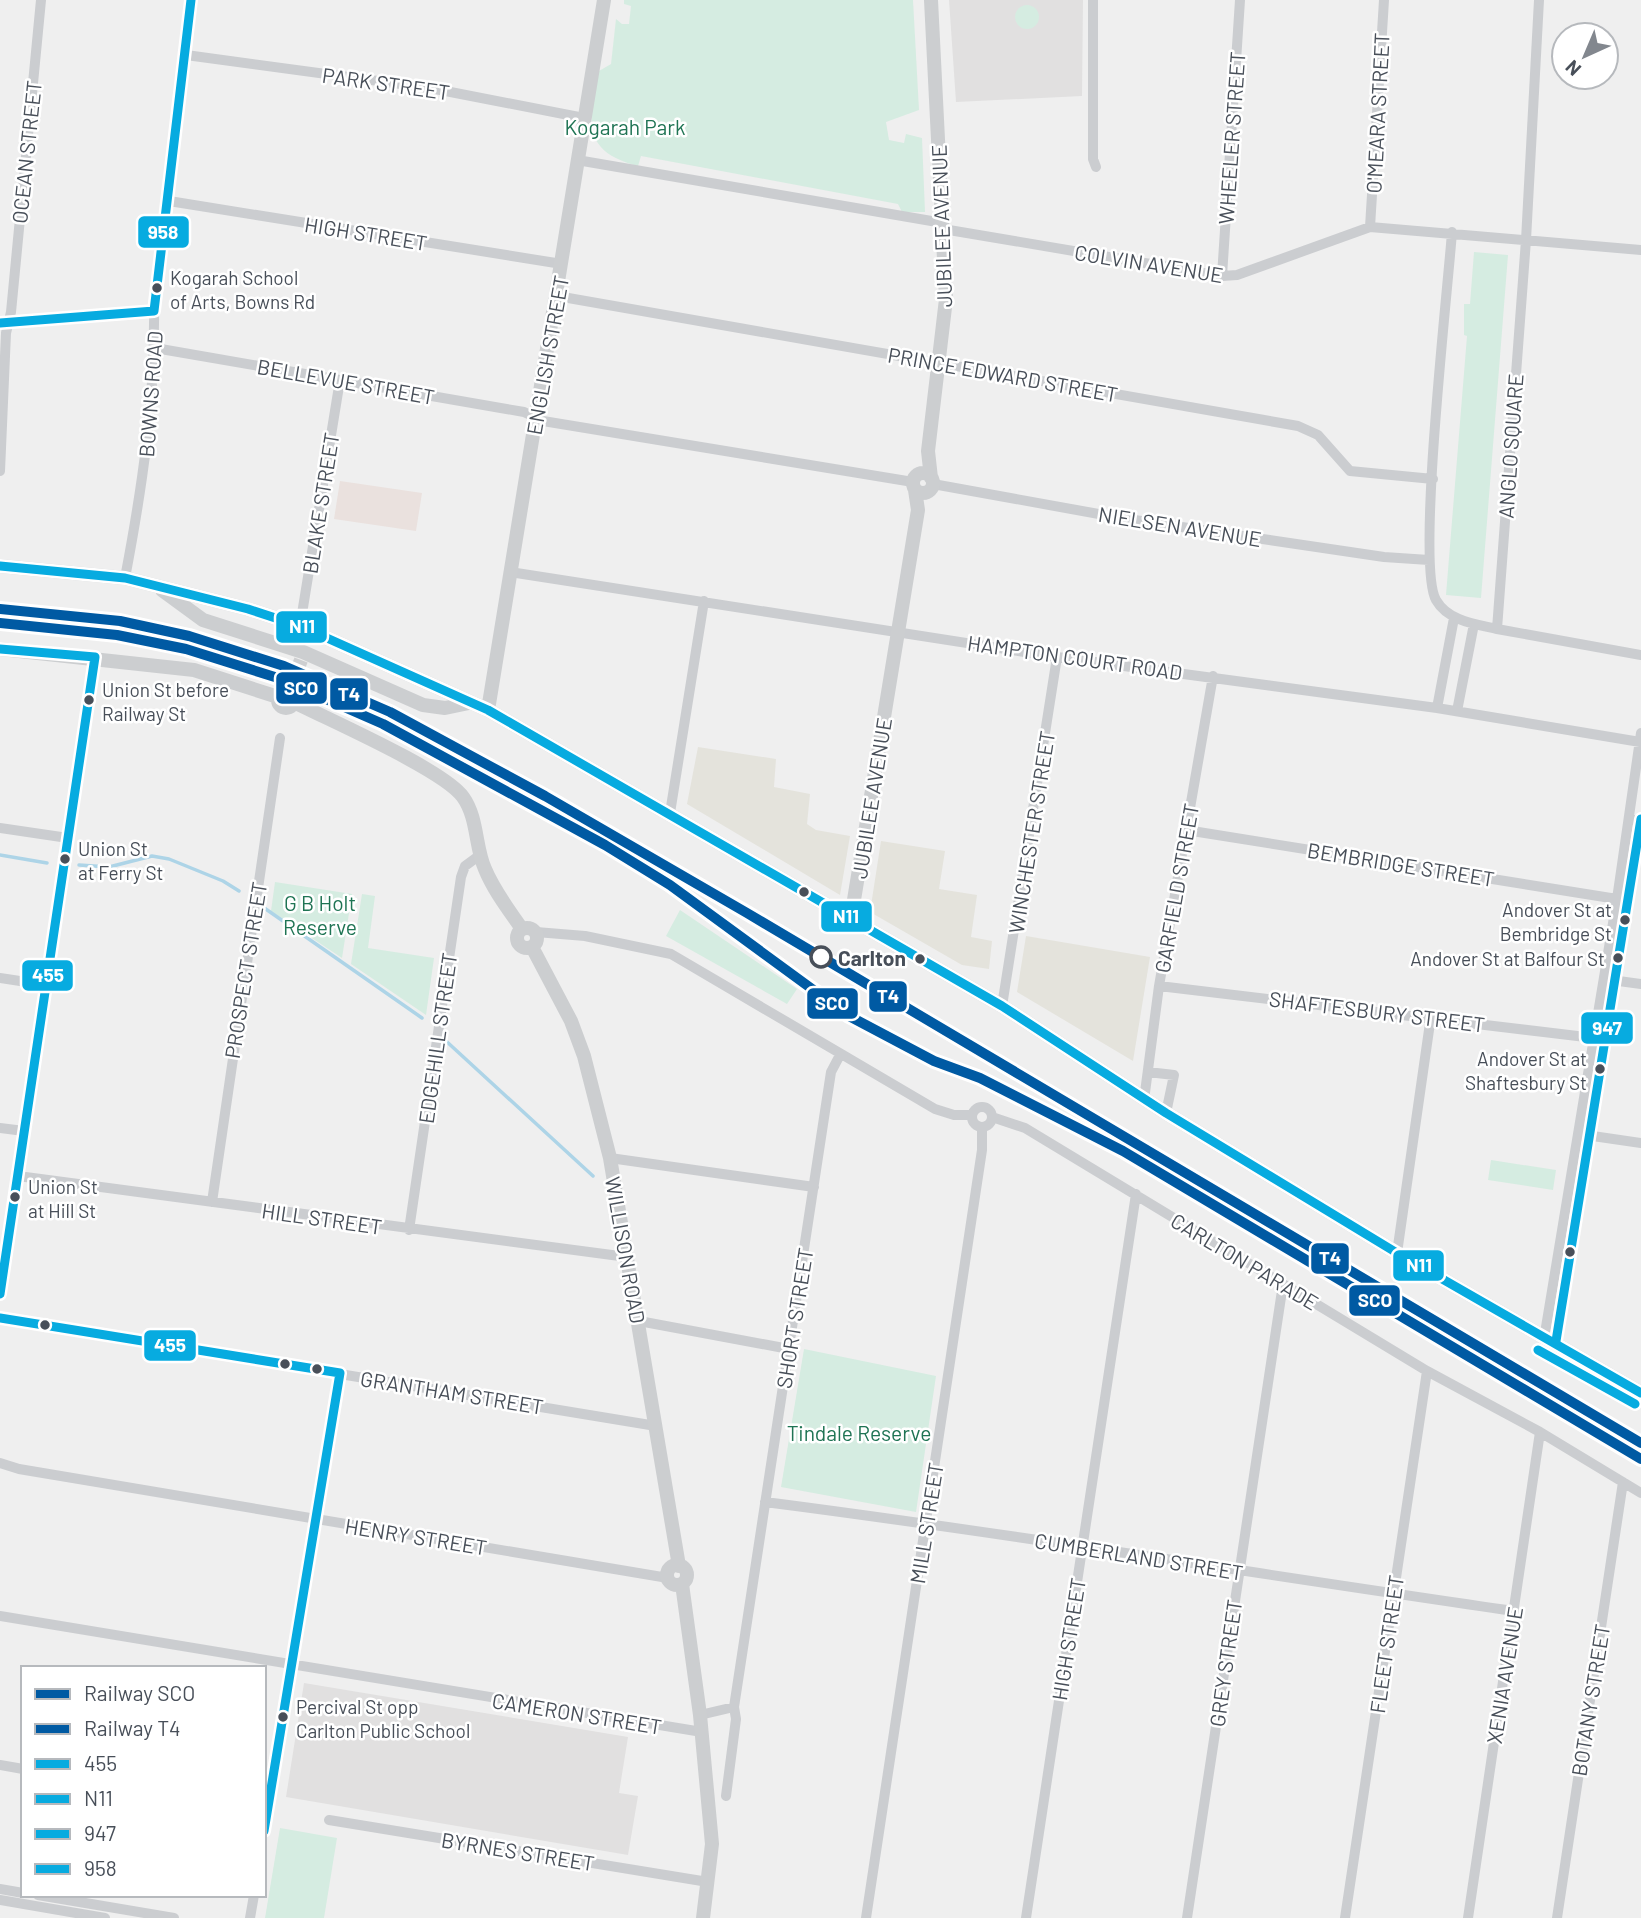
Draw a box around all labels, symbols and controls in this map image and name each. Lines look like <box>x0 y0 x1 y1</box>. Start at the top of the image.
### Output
north arrow <box>1550 21 1620 91</box>
street label: O'MEARA STREET <box>1360 32 1394 194</box>
street label: WHEELER STREET <box>1212 51 1250 225</box>
text: N <box>1560 56 1585 81</box>
street label: PARK STREET <box>321 62 451 104</box>
street label: OCEAN STREET <box>6 79 46 225</box>
park label: Kogarah Park <box>564 114 686 139</box>
street label: JUBILEE AVENUE <box>926 144 956 308</box>
street label: HIGH STREET <box>303 211 429 255</box>
line badge: 958 <box>137 215 190 249</box>
text: 958 <box>148 220 178 243</box>
street label: COLVIN AVENUE <box>1073 239 1225 287</box>
place label: Kogarah School of Arts, Bowns Rd <box>170 266 315 313</box>
street label: ENGLISH STREET <box>521 273 573 437</box>
marker: Kogarah School of Arts, Bowns Rd <box>150 281 164 295</box>
street label: BOWNS ROAD <box>133 330 167 458</box>
street label: PRINCE EDWARD STREET <box>886 341 1120 407</box>
street label: BELLEVUE STREET <box>255 353 437 409</box>
street label: ANGLO SQUARE <box>1492 373 1528 519</box>
street label: BLAKE STREET <box>297 431 343 575</box>
street label: NIELSEN AVENUE <box>1097 501 1263 551</box>
line badge: N11 <box>275 610 328 644</box>
text: N11 <box>289 614 315 637</box>
street label: HAMPTON COURT ROAD <box>966 630 1184 684</box>
line badge: SCO <box>275 671 328 705</box>
text: SCO <box>284 676 318 699</box>
line badge: T4 <box>329 677 369 711</box>
place label: Union St before Railway St <box>102 678 229 725</box>
text: T4 <box>338 682 360 705</box>
marker: Union St before Railway St <box>82 693 96 707</box>
street label: JUBILEE AVENUE <box>846 716 896 880</box>
street label: WINCHESTER STREET <box>1003 729 1059 935</box>
street label: GARFIELD STREET <box>1149 801 1203 975</box>
place label: Union St at Ferry St <box>78 837 163 884</box>
street label: BEMBRIDGE STREET <box>1306 837 1496 891</box>
marker: Union St at Ferry St <box>58 852 72 866</box>
street label: PROSPECT STREET <box>219 880 271 1060</box>
unlabelled marker <box>797 885 811 899</box>
park label: G B Holt Reserve <box>283 890 357 939</box>
place label: Andover St at Bembridge St <box>1500 898 1612 945</box>
line badge: N11 <box>820 900 873 933</box>
text: N11 <box>833 904 859 927</box>
marker: Andover St at Bembridge St <box>1618 913 1632 927</box>
place label: Carlton <box>838 945 906 970</box>
marker: Carlton <box>810 946 832 968</box>
place label: Andover St at Balfour St <box>1410 947 1605 970</box>
street label: EDGEHILL STREET <box>413 951 461 1125</box>
marker: Andover St at Balfour St <box>1611 951 1625 965</box>
unlabelled marker <box>913 952 927 966</box>
line badge: 455 <box>21 959 74 992</box>
text: 455 <box>32 963 64 986</box>
line badge: T4 <box>868 980 908 1013</box>
text: T4 <box>877 984 899 1007</box>
street label: SHAFTESBURY STREET <box>1268 985 1486 1037</box>
line badge: SCO <box>806 987 859 1020</box>
text: SCO <box>815 991 849 1014</box>
line badge: 947 <box>1580 1011 1634 1045</box>
text: 947 <box>1592 1016 1622 1039</box>
place label: Andover St at Shaftesbury St <box>1465 1047 1587 1094</box>
marker: Andover St at Shaftesbury St <box>1593 1062 1607 1076</box>
place label: Union St at Hill St <box>28 1175 98 1222</box>
street label: WILLISON ROAD <box>601 1175 651 1325</box>
marker: Union St at Hill St <box>8 1190 22 1204</box>
street label: HILL STREET <box>260 1197 384 1239</box>
street label: CARLTON PARADE <box>1167 1207 1323 1315</box>
line badge: T4 <box>1310 1242 1350 1275</box>
unlabelled marker <box>1563 1245 1577 1259</box>
street label: SHORT STREET <box>771 1246 817 1390</box>
text: T4 <box>1319 1246 1341 1269</box>
line badge: N11 <box>1392 1249 1445 1282</box>
text: N11 <box>1406 1253 1432 1276</box>
line badge: SCO <box>1348 1284 1401 1317</box>
text: SCO <box>1358 1288 1392 1311</box>
unlabelled marker <box>38 1318 52 1332</box>
line badge: 455 <box>143 1329 197 1362</box>
text: 455 <box>154 1333 186 1356</box>
unlabelled marker <box>278 1357 292 1371</box>
unlabelled marker <box>310 1362 324 1376</box>
street label: GRANTHAM STREET <box>359 1365 545 1419</box>
park label: Tindale Reserve <box>787 1420 931 1445</box>
street label: MILL STREET <box>904 1461 948 1585</box>
street label: HENRY STREET <box>343 1512 489 1560</box>
street label: CUMBERLAND STREET <box>1033 1527 1245 1585</box>
street label: FLEET STREET <box>1364 1573 1408 1715</box>
street label: HIGH STREET <box>1046 1576 1090 1702</box>
street label: GREY STREET <box>1204 1598 1246 1728</box>
street label: XENIA AVENUE <box>1481 1605 1527 1745</box>
street label: BOTANY STREET <box>1566 1622 1614 1778</box>
legend <box>21 1666 266 1897</box>
text: Railway SCO <box>84 1680 195 1705</box>
street label: CAMERON STREET <box>490 1687 664 1739</box>
place label: Percival St opp Carlton Public School <box>296 1695 470 1742</box>
marker: Percival St opp Carlton Public School <box>276 1710 290 1724</box>
text: Railway T4 <box>84 1715 181 1740</box>
text: 455 <box>84 1750 117 1775</box>
text: N11 <box>84 1785 113 1810</box>
text: 947 <box>84 1820 116 1845</box>
street label: BYRNES STREET <box>440 1827 596 1875</box>
text: 958 <box>84 1855 117 1880</box>

